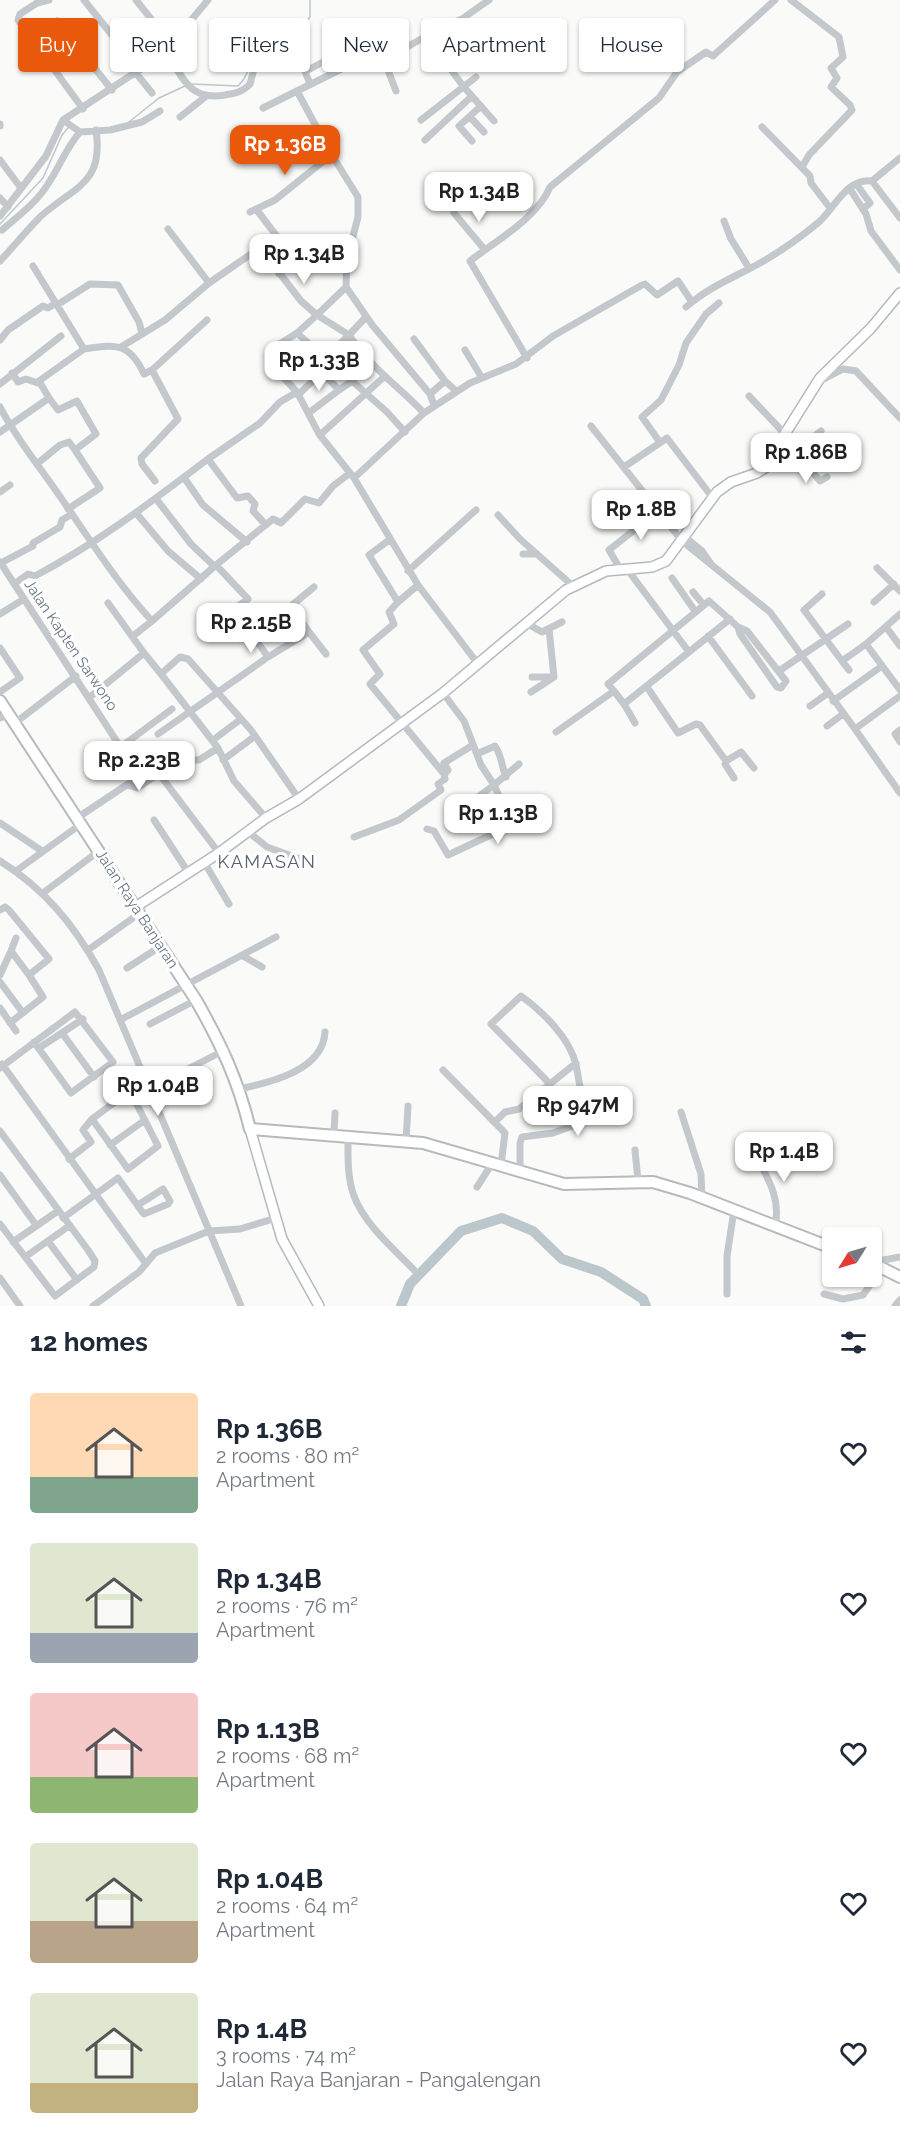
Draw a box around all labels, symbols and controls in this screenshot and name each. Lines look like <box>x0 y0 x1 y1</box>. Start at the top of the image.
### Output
chip: Buy <box>18 18 98 72</box>
chip: Rent <box>110 18 197 72</box>
chip: Filters <box>209 18 310 72</box>
chip: New <box>322 18 409 72</box>
chip: Apartment <box>421 18 567 72</box>
chip: House <box>579 18 684 72</box>
pin: Rp 1.36B <box>223 125 347 176</box>
text: Rp 1.36B <box>244 132 326 156</box>
pin: Rp 1.34B <box>417 172 541 223</box>
text: Rp 1.34B <box>438 179 520 203</box>
pin: Rp 1.34B <box>242 234 366 285</box>
text: Rp 1.34B <box>263 241 345 265</box>
pin: Rp 1.33B <box>257 341 381 392</box>
text: Rp 1.33B <box>279 348 359 372</box>
pin: Rp 1.86B <box>744 433 868 484</box>
text: Rp 1.86B <box>765 440 847 464</box>
pin: Rp 1.8B <box>586 490 696 541</box>
text: Rp 1.8B <box>606 497 676 521</box>
street label: Jalan Kapten Sarwono <box>20 576 122 714</box>
pin: Rp 2.15B <box>189 603 313 654</box>
text: Rp 2.15B <box>210 610 292 634</box>
pin: Rp 2.23B <box>77 741 201 792</box>
text: Rp 2.23B <box>98 748 180 772</box>
pin: Rp 1.13B <box>436 794 560 845</box>
text: Rp 1.13B <box>458 801 538 825</box>
street label: Jalan Raya Banjaran <box>92 846 182 972</box>
district label: KAMASAN <box>218 851 316 872</box>
pin: Rp 1.04B <box>96 1066 220 1117</box>
text: Rp 1.04B <box>117 1073 199 1097</box>
pin: Rp 947M <box>523 1086 633 1137</box>
text: Rp 947M <box>537 1093 619 1117</box>
pin: Rp 1.4B <box>729 1132 839 1183</box>
text: Rp 1.4B <box>749 1139 819 1163</box>
north arrow <box>822 1227 882 1287</box>
map controls <box>822 1227 882 1287</box>
icon: filters <box>837 1326 870 1359</box>
text: 12 homes <box>30 1327 148 1357</box>
text: Rp 1.36B <box>216 1414 323 1444</box>
icon: home <box>78 1417 150 1489</box>
icon: heart <box>837 1437 870 1470</box>
text: 2 rooms · 80 m² <box>216 1444 359 1468</box>
text: Apartment <box>216 1468 315 1492</box>
text: Rp 1.34B <box>216 1564 322 1594</box>
icon: home <box>78 1567 150 1639</box>
icon: heart <box>837 1587 870 1620</box>
text: 2 rooms · 76 m² <box>216 1594 358 1618</box>
text: Apartment <box>216 1618 315 1642</box>
text: Rp 1.13B <box>216 1714 320 1744</box>
icon: home <box>78 1717 150 1789</box>
icon: heart <box>837 1737 870 1770</box>
text: 2 rooms · 68 m² <box>216 1744 359 1768</box>
text: Apartment <box>216 1768 315 1792</box>
text: Rp 1.04B <box>216 1864 323 1894</box>
icon: home <box>78 1867 150 1939</box>
icon: heart <box>837 1887 870 1920</box>
text: 2 rooms · 64 m² <box>216 1894 358 1918</box>
text: Apartment <box>216 1918 315 1942</box>
text: Rp 1.4B <box>216 2014 307 2044</box>
icon: home <box>78 2017 150 2089</box>
icon: heart <box>837 2037 870 2070</box>
text: 3 rooms · 74 m² <box>216 2044 356 2068</box>
text: Jalan Raya Banjaran - Pangalengan <box>216 2068 541 2092</box>

